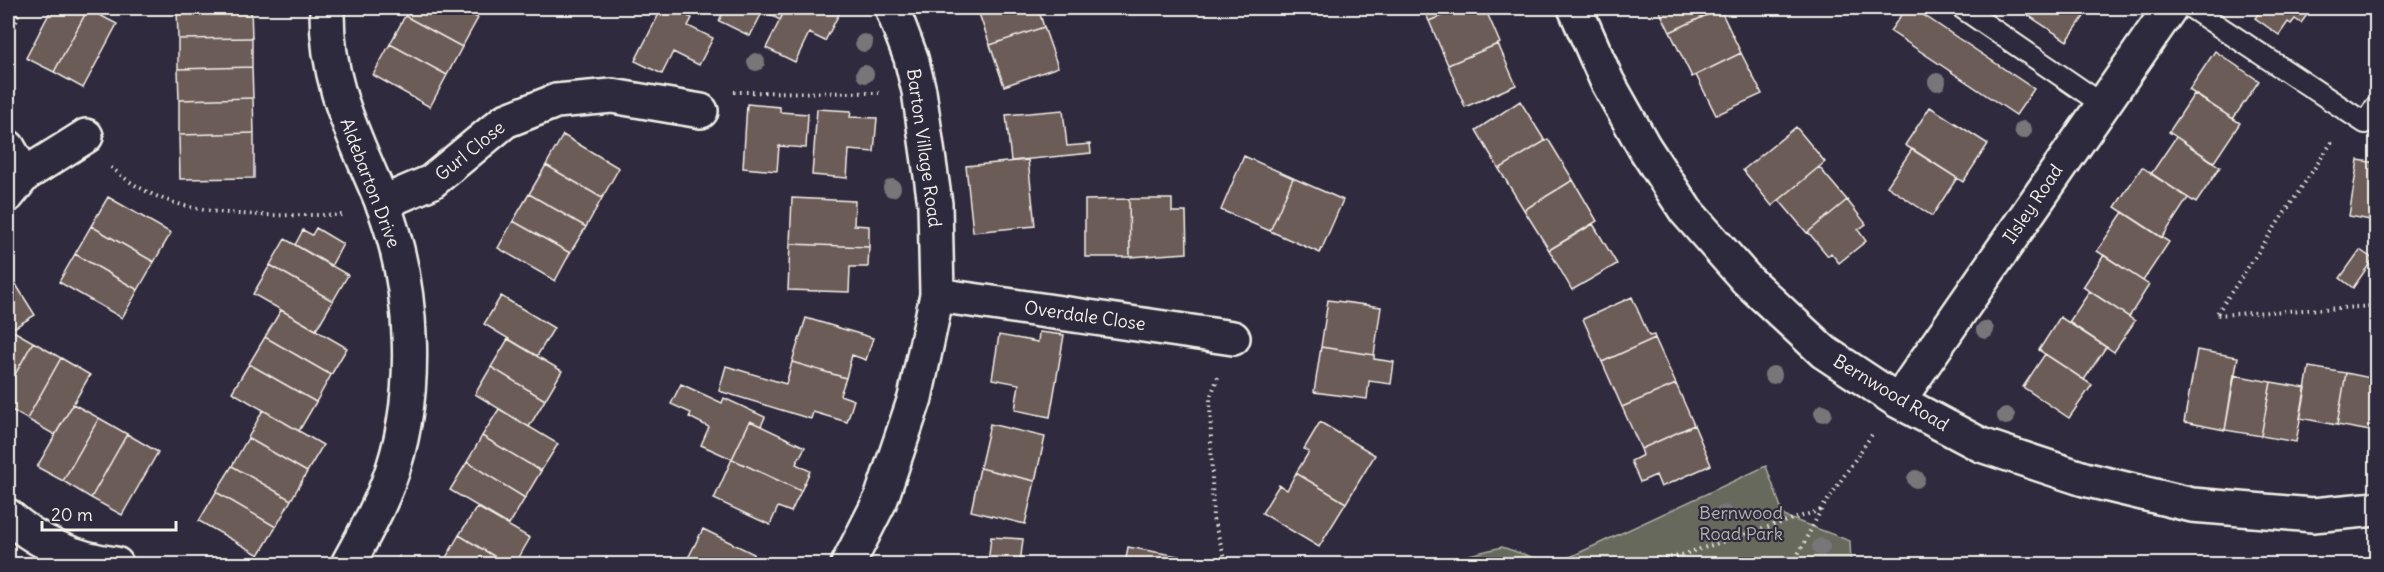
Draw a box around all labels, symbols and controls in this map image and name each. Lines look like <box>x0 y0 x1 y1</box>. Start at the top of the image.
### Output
street label: Barton Village Road <box>902 67 947 229</box>
street label: Aldebarton Drive <box>335 115 406 251</box>
street label: Gurl Close <box>430 116 509 186</box>
street label: Ilsley Road <box>1998 159 2068 248</box>
street label: Overdale Close <box>1023 296 1147 335</box>
street label: Bernwood Road <box>1829 349 1954 436</box>
scale bar <box>42 494 176 532</box>
park label: Bernwood Road Park <box>1699 501 1783 545</box>
text: 20 m <box>51 503 93 526</box>

